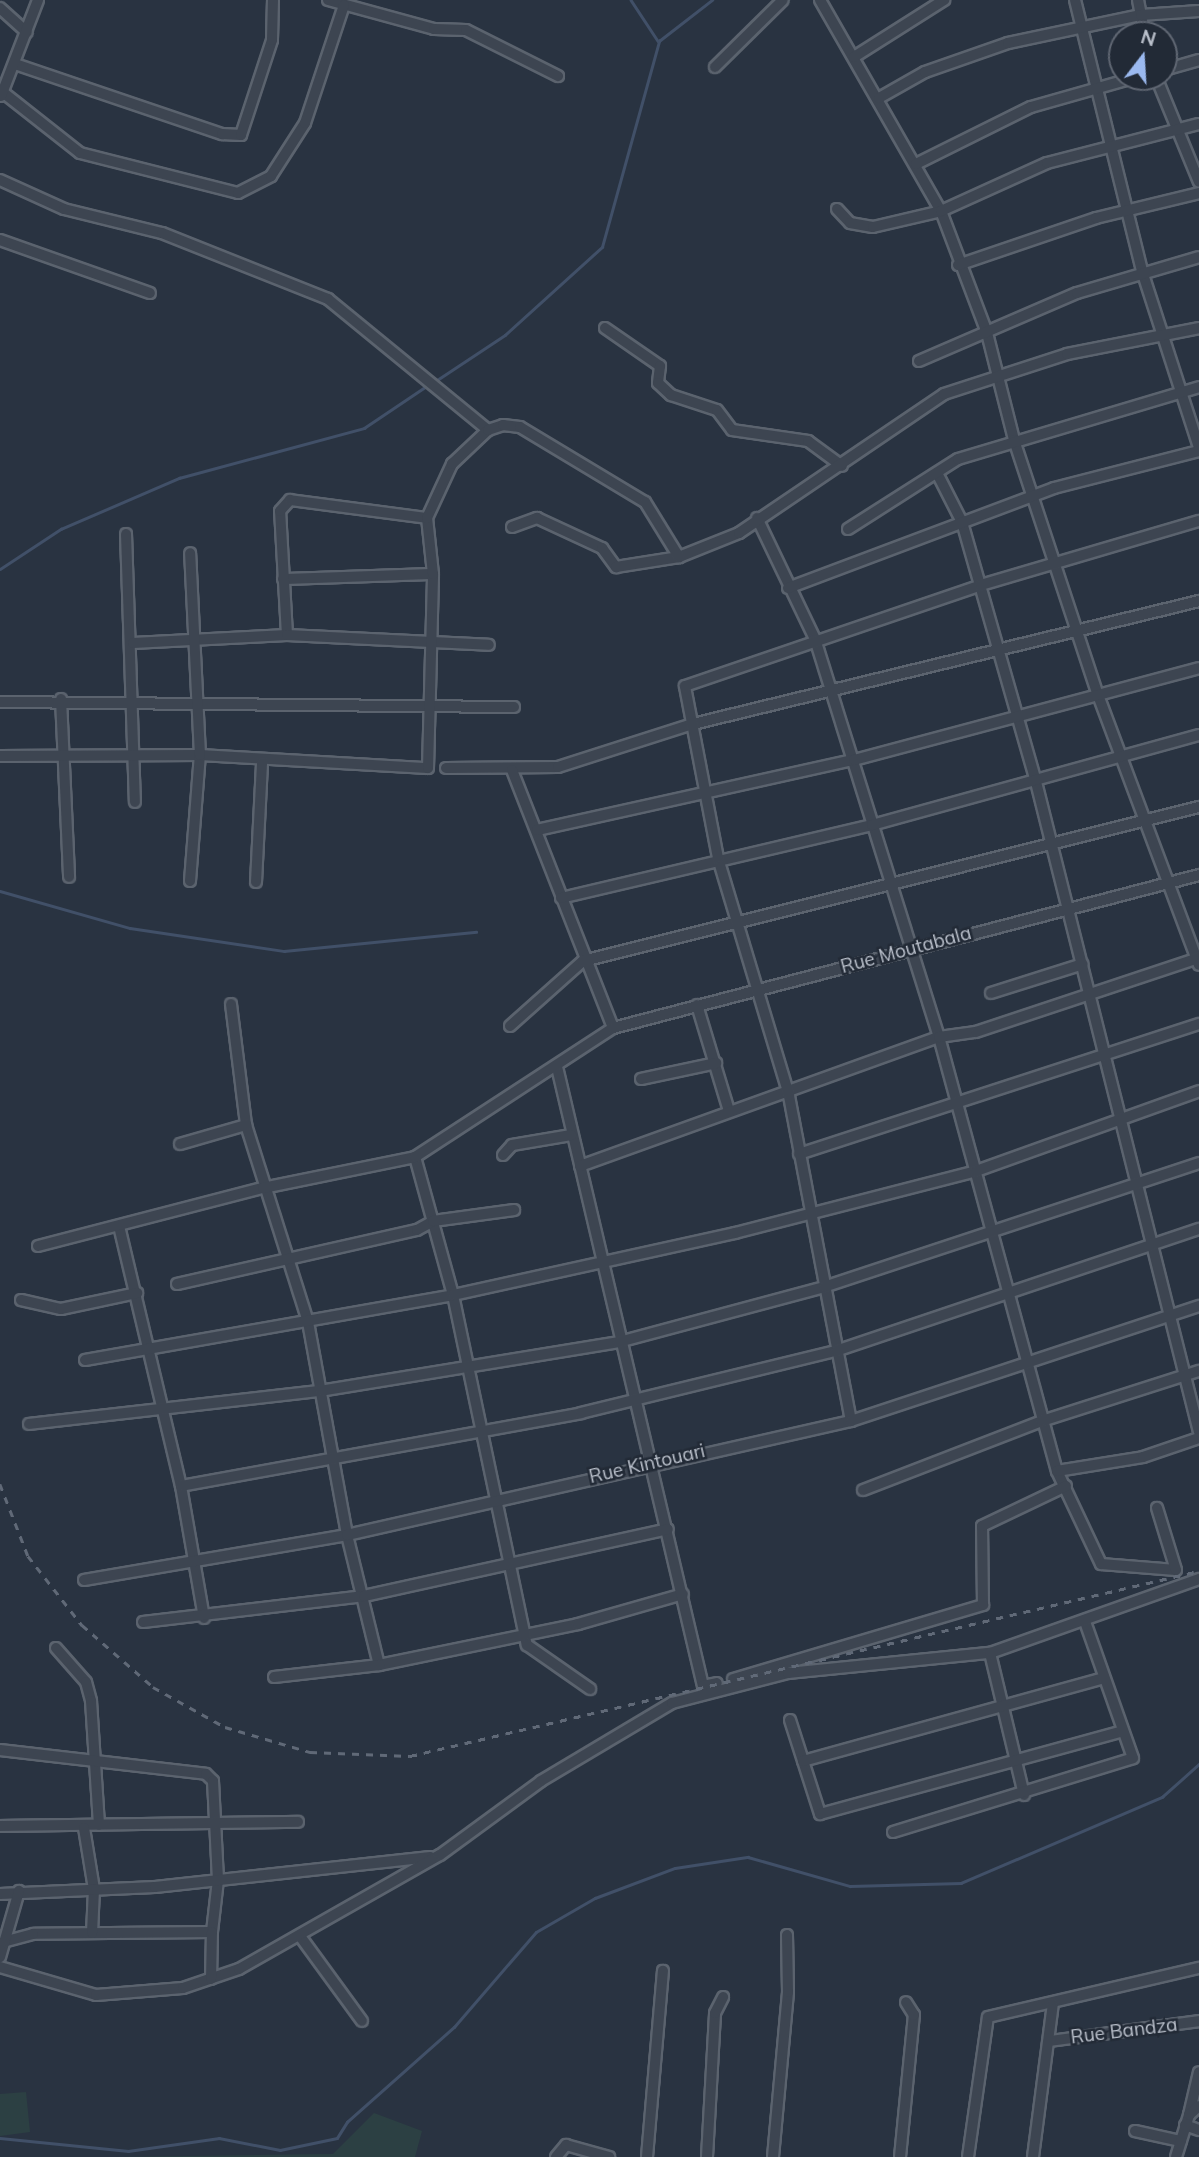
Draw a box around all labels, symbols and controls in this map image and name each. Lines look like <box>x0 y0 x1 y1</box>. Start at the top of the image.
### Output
north arrow <box>1108 21 1178 91</box>
text: N <box>1138 24 1159 51</box>
street label: Rue Moutabala <box>838 922 974 978</box>
street label: Rue Kintouari <box>587 1440 707 1488</box>
street label: Rue Bandza <box>1069 2013 1179 2049</box>

